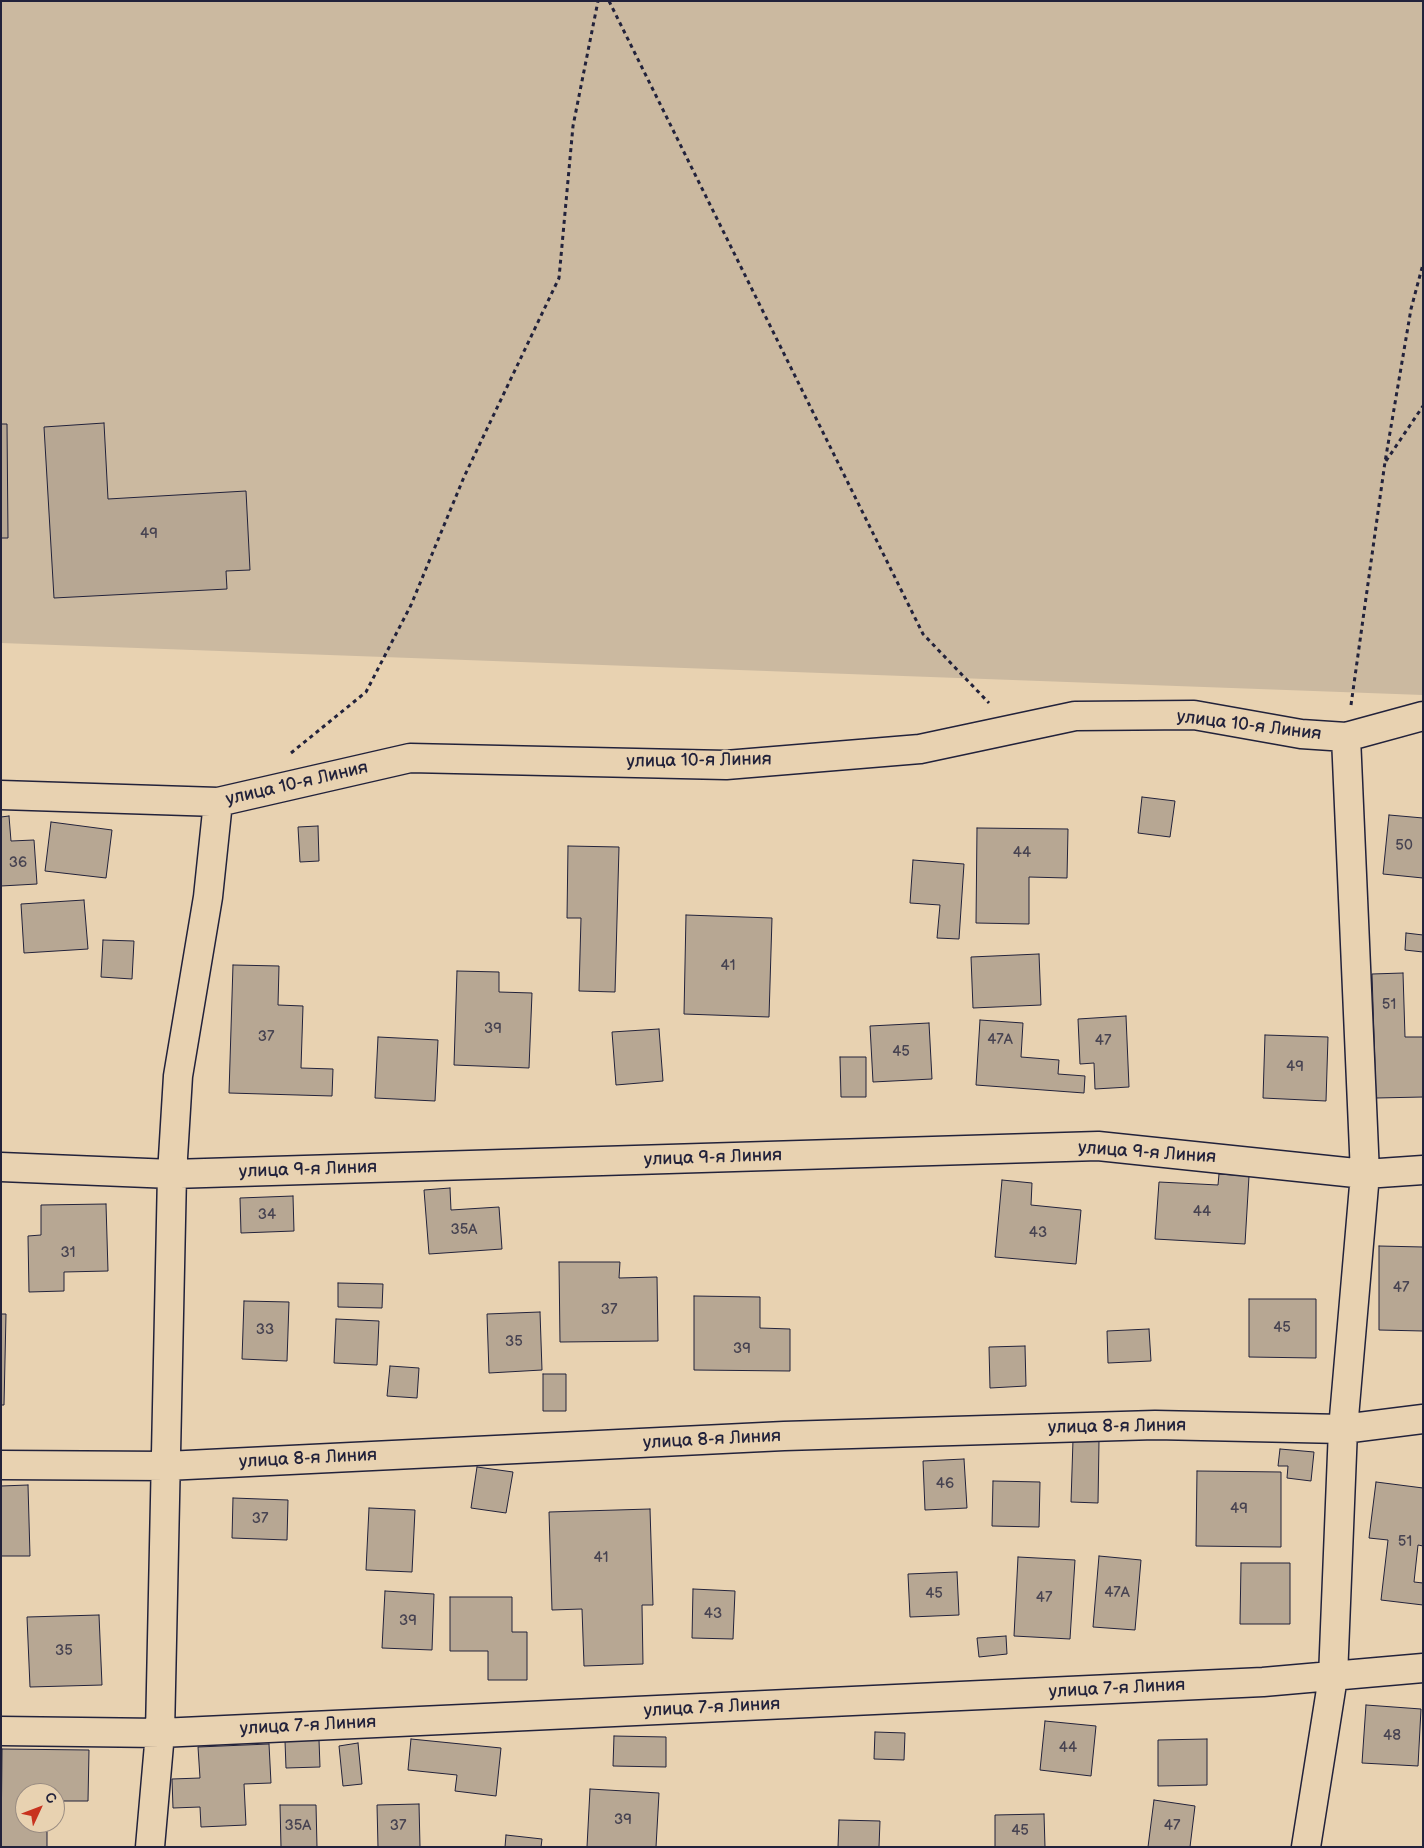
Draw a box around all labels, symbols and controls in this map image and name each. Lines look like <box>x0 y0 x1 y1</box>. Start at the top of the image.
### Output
house number: 49 <box>140 525 158 543</box>
street label: улица 10-я Линия <box>1176 706 1322 746</box>
street label: улица 10-я Линия <box>626 749 772 773</box>
street label: улица 10-я Линия <box>224 757 370 811</box>
house number: 50 <box>1395 837 1413 855</box>
house number: 44 <box>1013 844 1031 862</box>
house number: 36 <box>9 854 27 872</box>
house number: 41 <box>721 957 735 975</box>
house number: 51 <box>1382 996 1396 1014</box>
house number: 39 <box>484 1020 502 1038</box>
house number: 37 <box>258 1028 274 1046</box>
house number: 47А <box>987 1031 1013 1049</box>
house number: 47 <box>1095 1032 1111 1050</box>
house number: 45 <box>892 1043 910 1061</box>
house number: 49 <box>1286 1058 1304 1076</box>
street label: улица 9-я Линия <box>1077 1137 1217 1169</box>
street label: улица 9-я Линия <box>644 1145 782 1171</box>
street label: улица 9-я Линия <box>239 1157 377 1183</box>
house number: 44 <box>1193 1203 1211 1221</box>
house number: 34 <box>258 1206 276 1224</box>
house number: 35А <box>451 1221 477 1239</box>
house number: 43 <box>1029 1224 1047 1242</box>
house number: 31 <box>60 1244 76 1262</box>
house number: 47 <box>1393 1279 1409 1297</box>
house number: 37 <box>601 1301 617 1319</box>
house number: 45 <box>1273 1319 1291 1337</box>
house number: 33 <box>256 1321 274 1339</box>
house number: 35 <box>505 1333 523 1351</box>
house number: 39 <box>733 1340 751 1358</box>
street label: улица 8-я Линия <box>1048 1415 1186 1439</box>
street label: улица 8-я Линия <box>642 1426 782 1454</box>
street label: улица 8-я Линия <box>238 1445 378 1473</box>
house number: 46 <box>936 1475 954 1493</box>
house number: 49 <box>1230 1500 1248 1518</box>
house number: 37 <box>252 1510 268 1528</box>
house number: 51 <box>1398 1533 1412 1551</box>
house number: 41 <box>594 1549 608 1567</box>
house number: 47А <box>1104 1584 1130 1602</box>
house number: 45 <box>925 1585 943 1603</box>
house number: 47 <box>1036 1589 1052 1607</box>
house number: 43 <box>704 1605 722 1623</box>
house number: 39 <box>399 1612 417 1630</box>
house number: 35 <box>55 1642 73 1660</box>
street label: улица 7-я Линия <box>1048 1675 1186 1703</box>
street label: улица 7-я Линия <box>643 1694 781 1722</box>
street label: улица 7-я Линия <box>239 1712 377 1740</box>
house number: 48 <box>1383 1727 1401 1745</box>
house number: 44 <box>1059 1739 1077 1757</box>
north arrow <box>15 1783 65 1833</box>
text: С <box>41 1789 60 1807</box>
house number: 39 <box>614 1811 632 1829</box>
house number: 35А <box>285 1817 311 1835</box>
house number: 37 <box>390 1817 406 1835</box>
house number: 47 <box>1164 1817 1180 1835</box>
house number: 45 <box>1011 1822 1029 1840</box>

